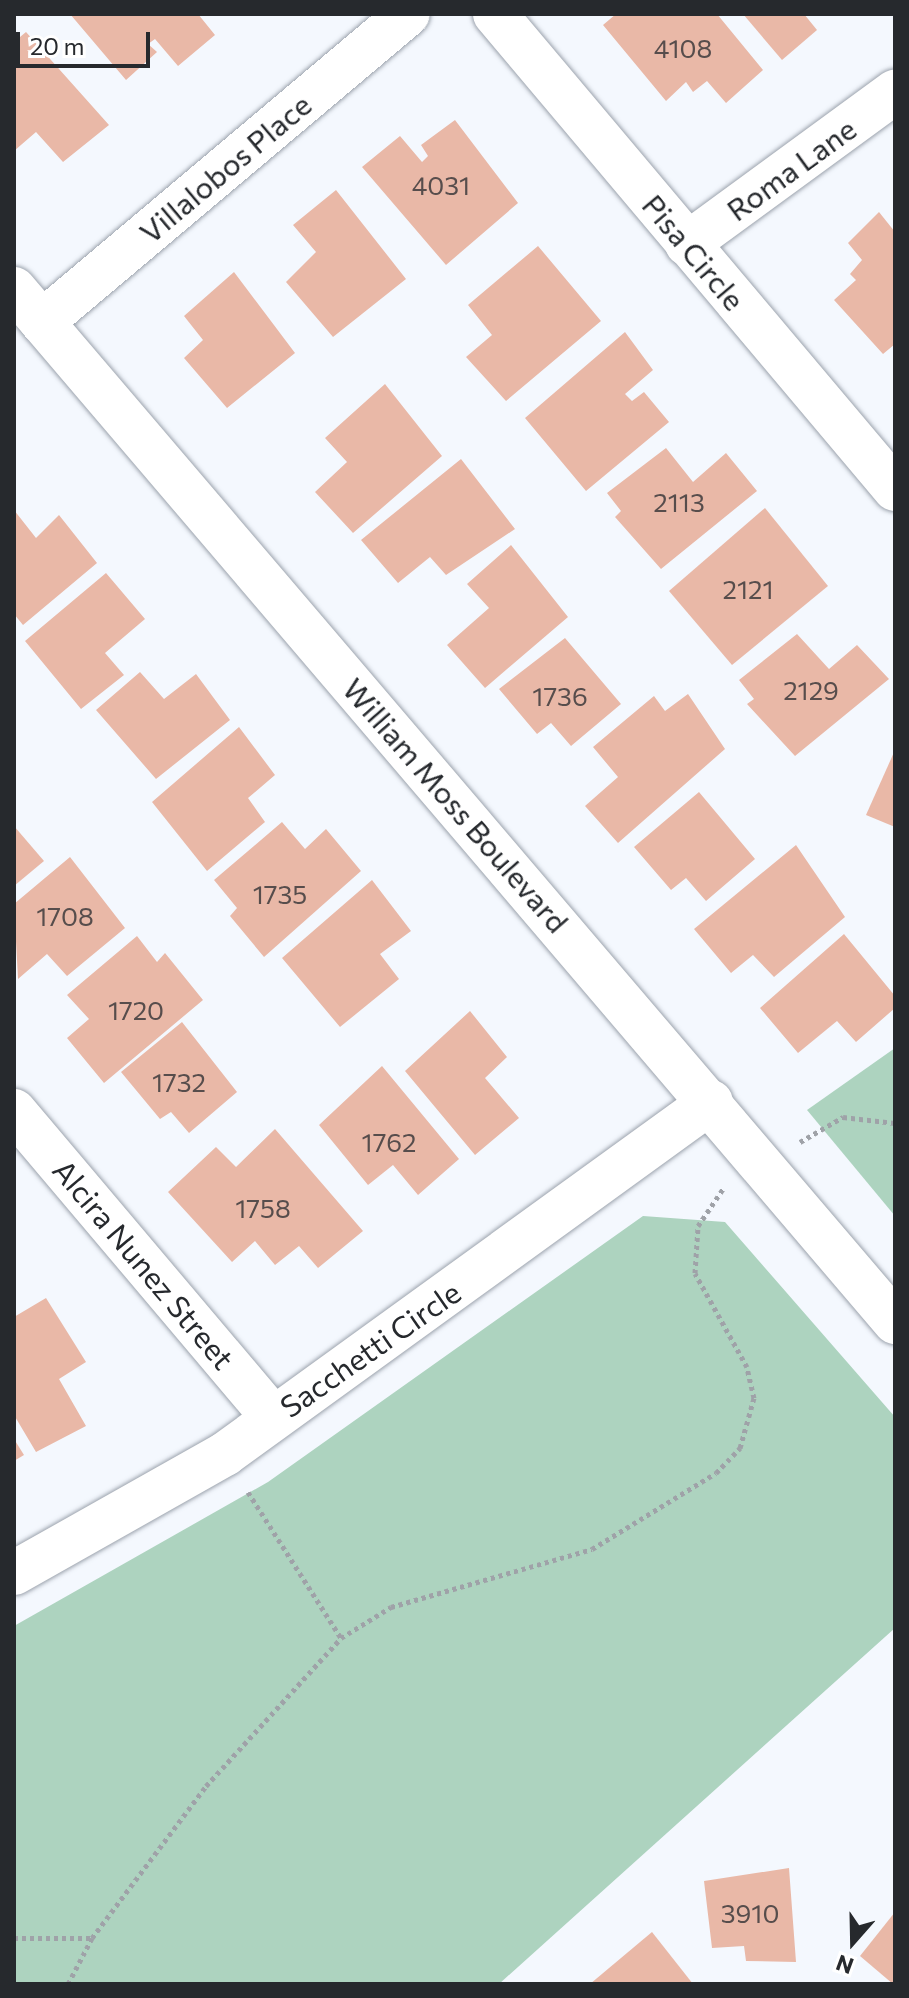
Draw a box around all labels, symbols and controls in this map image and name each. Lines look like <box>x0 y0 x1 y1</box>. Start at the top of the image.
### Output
scale bar <box>20 16 154 66</box>
text: 20 m <box>30 31 84 60</box>
house number: 4108 <box>654 32 712 64</box>
street label: Villalobos Place <box>132 86 318 250</box>
street label: Roma Lane <box>720 110 862 228</box>
house number: 4031 <box>412 169 470 201</box>
street label: Pisa Circle <box>635 187 753 317</box>
house number: 2113 <box>653 486 705 518</box>
house number: 2121 <box>722 573 774 605</box>
street label: William Moss Boulevard <box>336 671 576 939</box>
house number: 2129 <box>783 674 839 706</box>
house number: 1736 <box>532 680 588 712</box>
house number: 1735 <box>253 878 307 910</box>
house number: 1708 <box>36 900 94 932</box>
house number: 1720 <box>108 994 164 1026</box>
house number: 1732 <box>152 1066 206 1098</box>
house number: 1762 <box>362 1126 416 1158</box>
street label: Alcira Nunez Street <box>46 1152 242 1376</box>
house number: 1758 <box>235 1192 291 1224</box>
street label: Sacchetti Circle <box>273 1274 467 1424</box>
house number: 3910 <box>721 1897 779 1929</box>
north arrow <box>813 1902 893 1982</box>
text: N <box>832 1950 857 1981</box>

